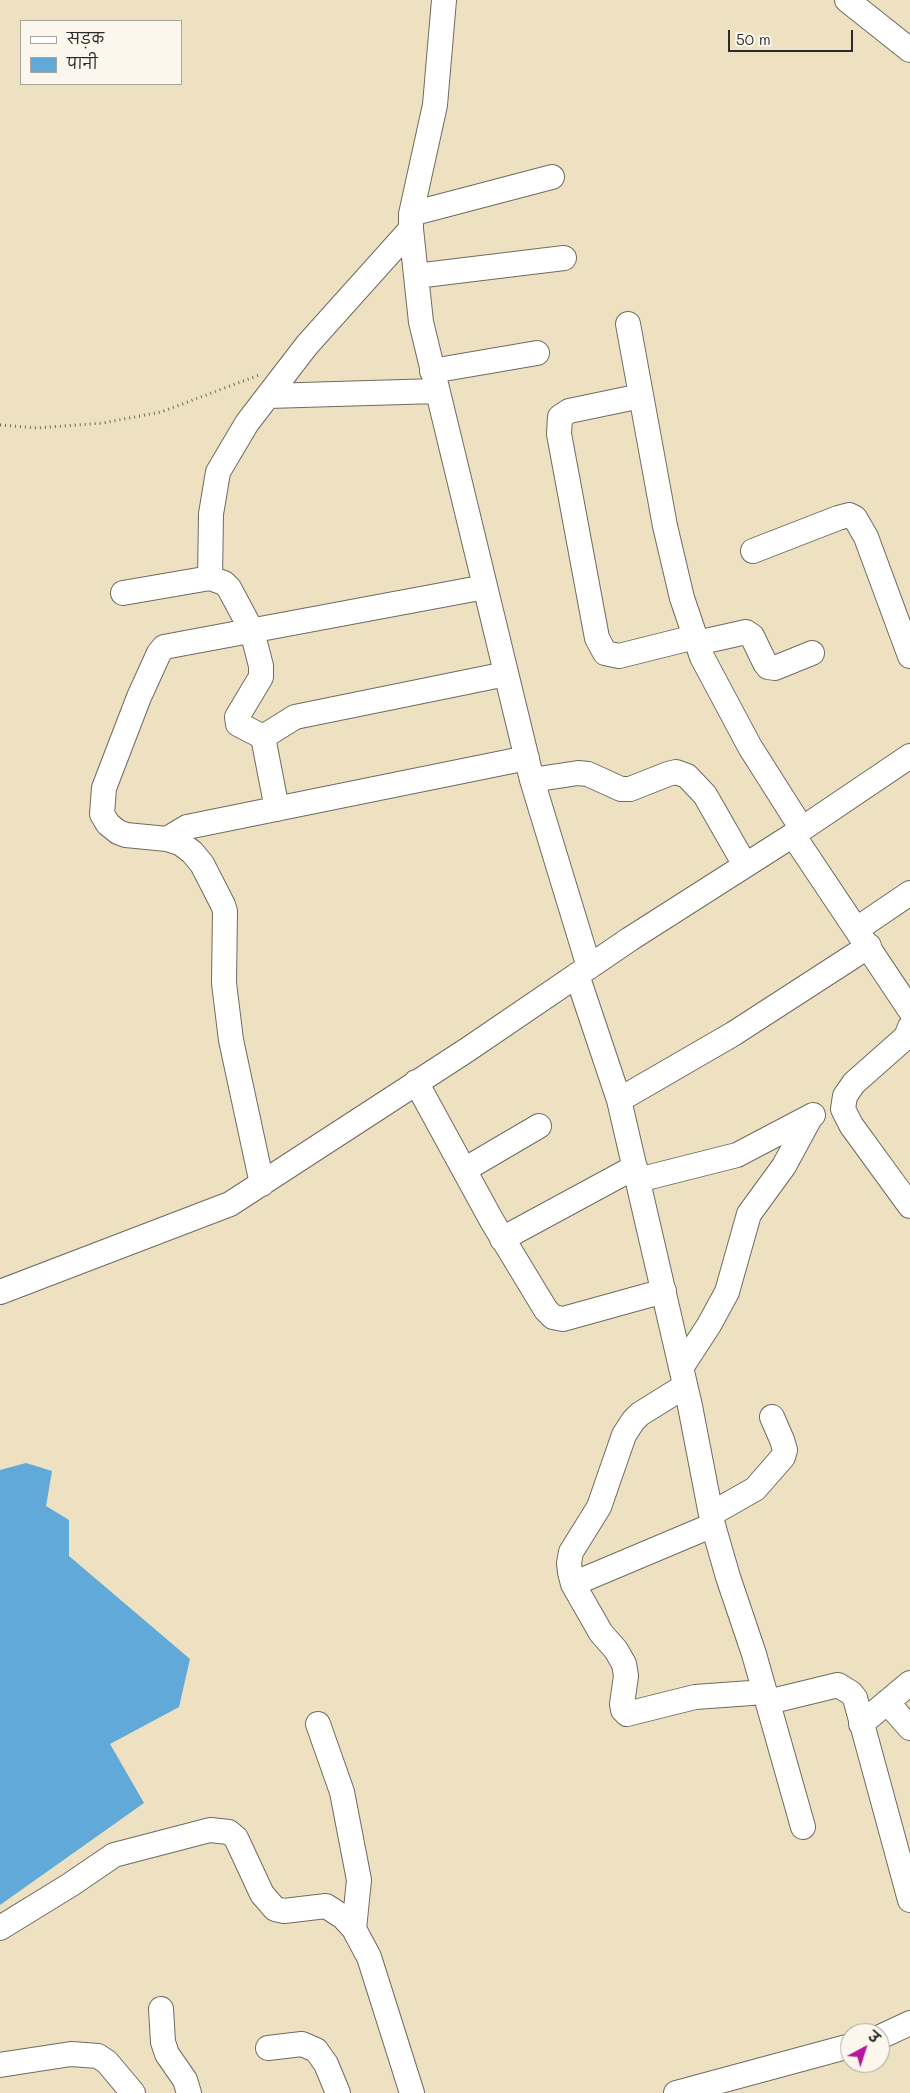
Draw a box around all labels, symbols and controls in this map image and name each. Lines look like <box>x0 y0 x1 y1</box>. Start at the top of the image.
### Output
legend <box>20 20 182 85</box>
scale bar <box>730 20 855 52</box>
text: सड़क <box>67 28 104 48</box>
text: 50 m <box>736 29 771 49</box>
text: पानी <box>67 53 98 73</box>
north arrow <box>840 2023 890 2073</box>
text: उ <box>865 2027 884 2047</box>

